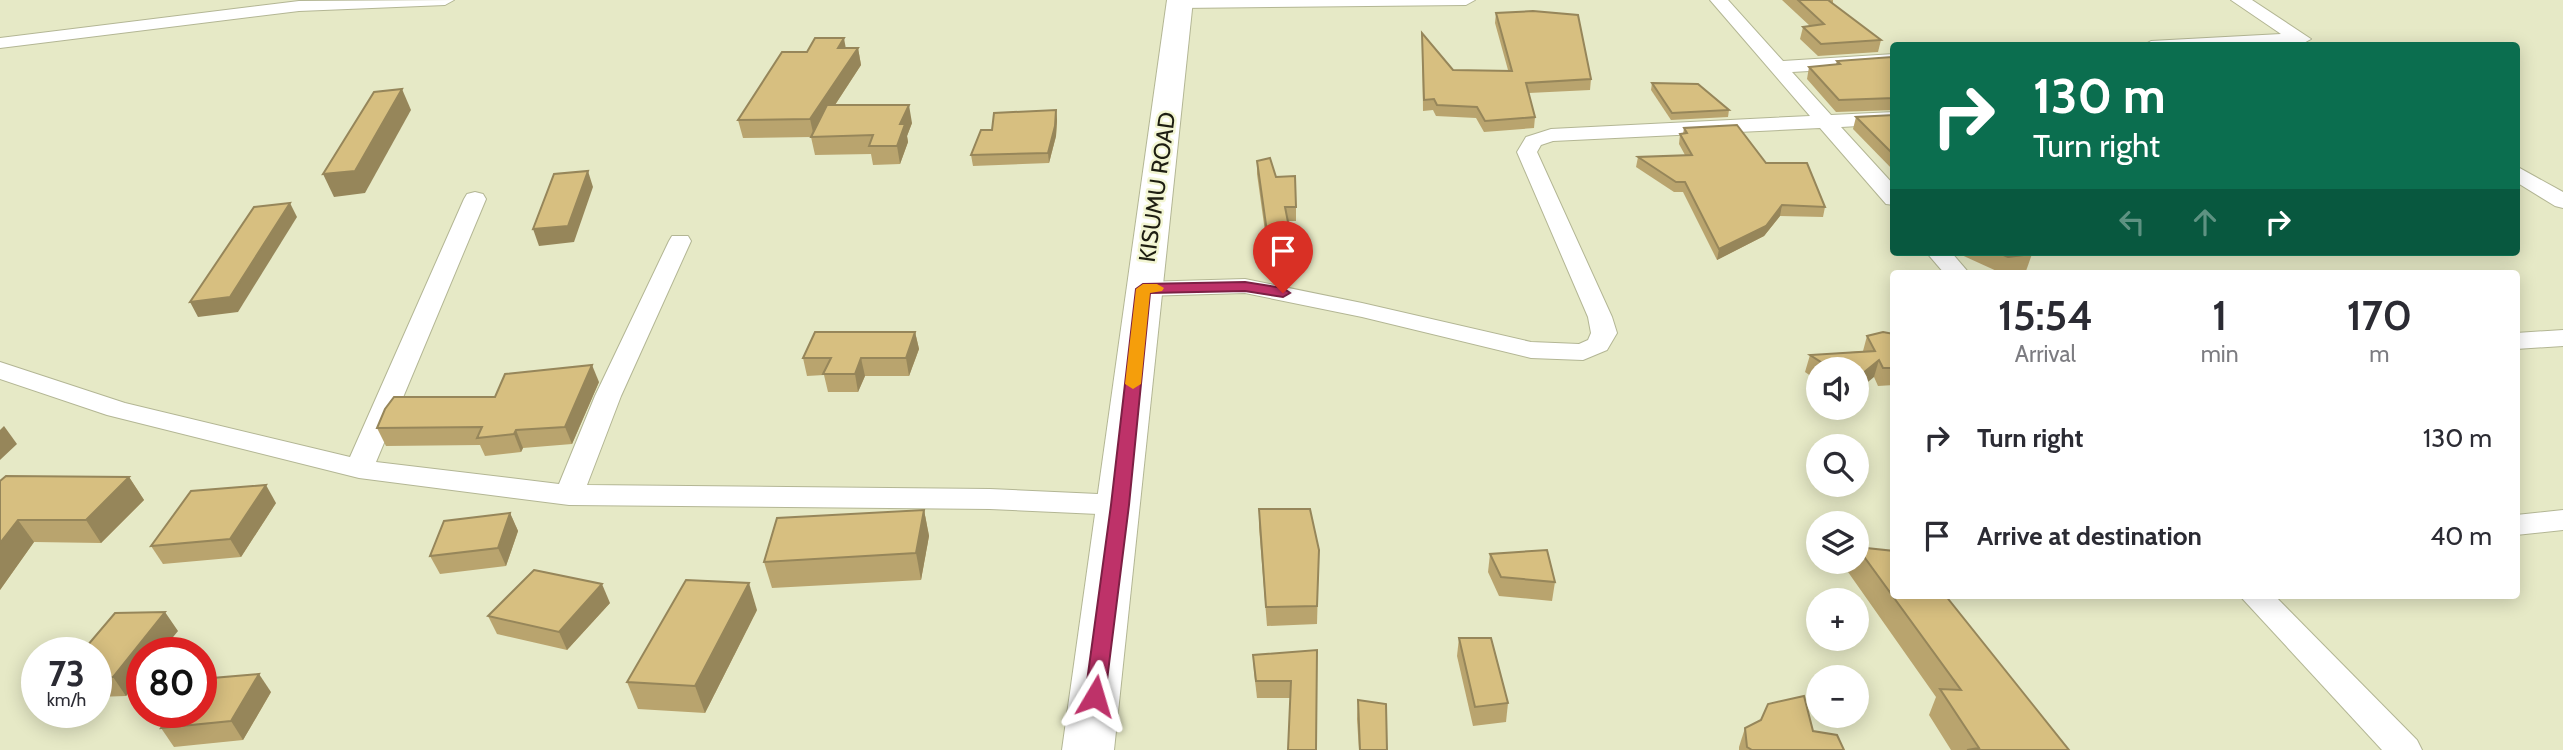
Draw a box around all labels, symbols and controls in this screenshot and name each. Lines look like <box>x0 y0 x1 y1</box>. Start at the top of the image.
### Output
text: 130 m <box>2033 66 2166 125</box>
icon: right <box>1918 70 2009 161</box>
street label: KISUMU ROAD <box>1133 110 1181 264</box>
text: Turn right <box>2033 126 2160 165</box>
icon: left <box>2113 203 2151 241</box>
icon: ahead <box>2186 203 2224 241</box>
icon: right <box>2259 203 2297 241</box>
pin <box>1253 221 1313 293</box>
icon: arrive <box>1264 232 1302 270</box>
text: 15:54 <box>1998 289 2093 341</box>
text: 1 <box>2212 289 2227 341</box>
text: 170 <box>2347 289 2412 341</box>
text: Arrival <box>2015 340 2076 368</box>
text: min <box>2201 340 2239 368</box>
text: m <box>2369 340 2389 368</box>
map controls <box>1806 357 1869 728</box>
button: sound <box>1806 357 1869 420</box>
icon: right <box>1918 419 1956 457</box>
text: Turn right <box>1977 422 2083 454</box>
text: 130 m <box>2423 422 2492 454</box>
button: search <box>1806 434 1869 497</box>
button: layers <box>1806 511 1869 574</box>
icon: arrive <box>1918 517 1956 555</box>
text: Arrive at destination <box>1977 520 2202 552</box>
text: 40 m <box>2430 520 2492 552</box>
button: + <box>1806 588 1869 651</box>
speed limit sign: 80 <box>126 637 217 728</box>
text: 73 <box>48 652 85 695</box>
position arrow <box>1058 659 1132 733</box>
button: − <box>1806 665 1869 728</box>
text: km/h <box>47 689 86 711</box>

